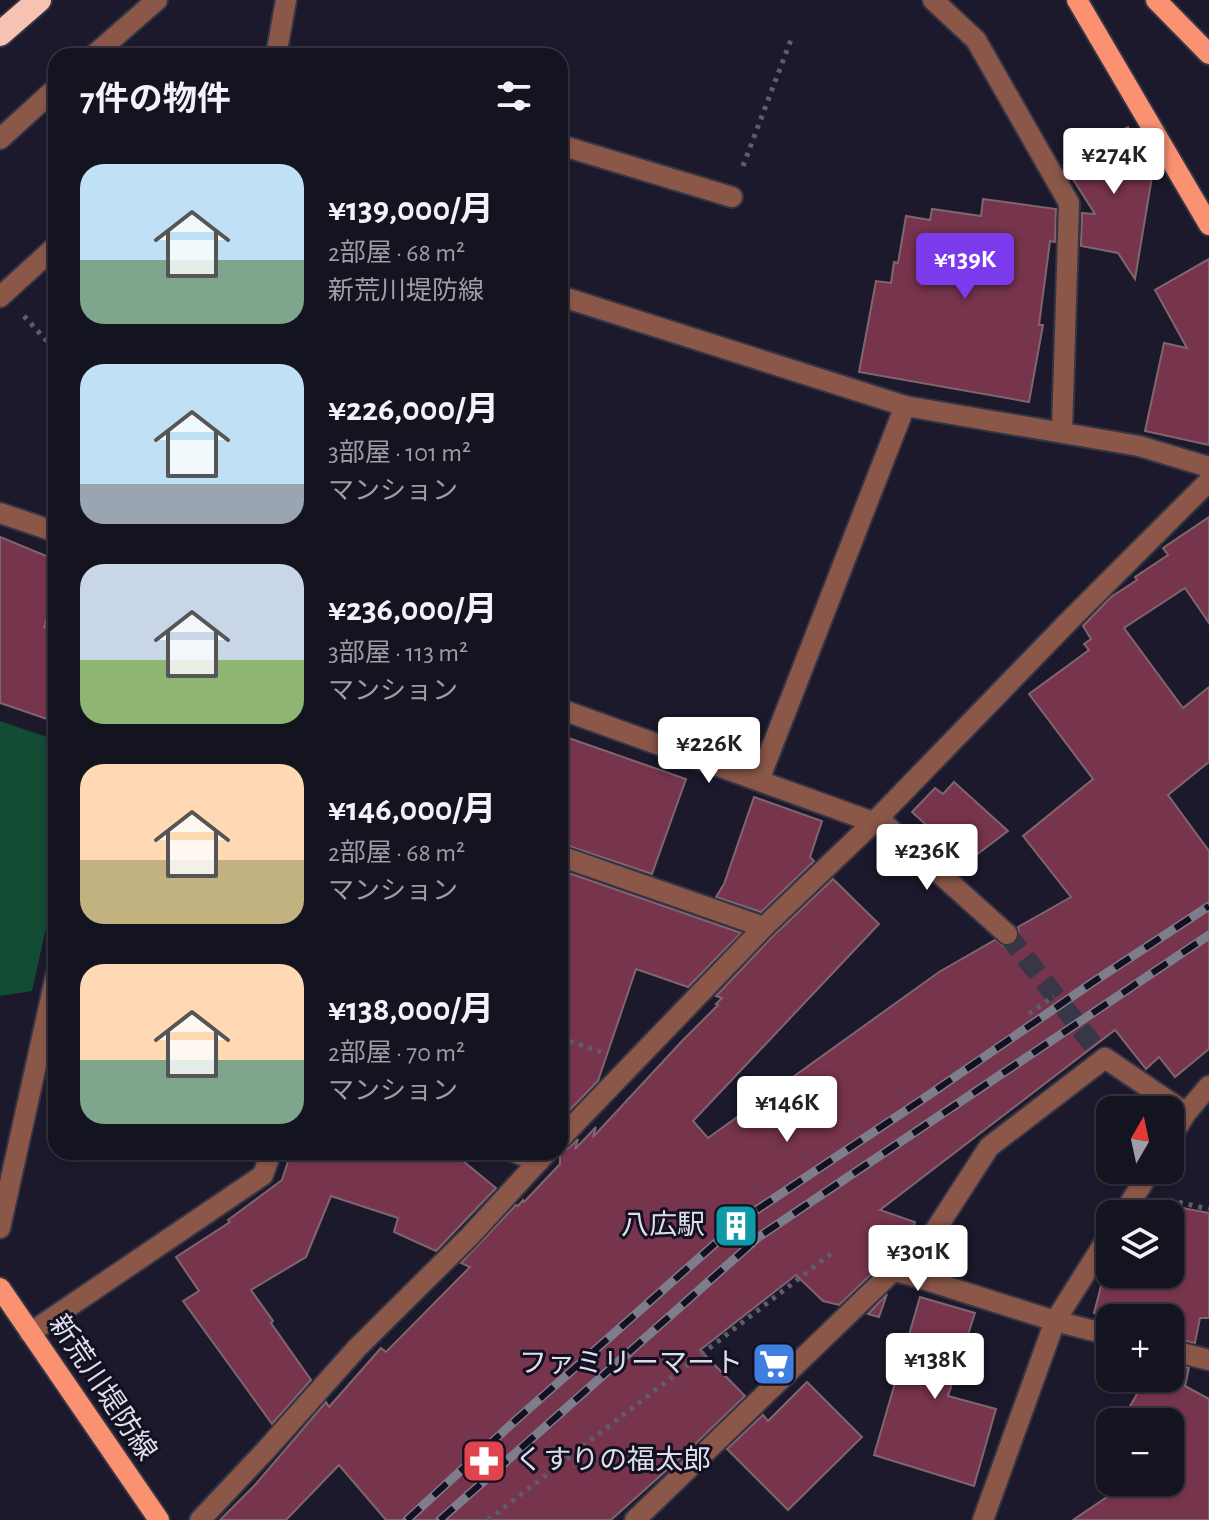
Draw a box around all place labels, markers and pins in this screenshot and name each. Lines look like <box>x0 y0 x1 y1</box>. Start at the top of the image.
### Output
pin: ¥274K <box>1058 128 1170 196</box>
pin: ¥139K <box>909 233 1021 301</box>
pin: ¥226K <box>653 717 765 785</box>
pin: ¥236K <box>871 824 983 892</box>
pin: ¥146K <box>731 1076 843 1144</box>
building icon: 八広駅 <box>712 1202 760 1250</box>
place label: 八広駅 <box>621 1210 705 1240</box>
pin: ¥301K <box>862 1225 974 1293</box>
pin: ¥138K <box>879 1333 991 1401</box>
supermarket icon: ファミリーマート <box>750 1340 798 1388</box>
place label: ファミリーマート <box>519 1350 743 1378</box>
pharmacy icon: くすりの福太郎 <box>460 1437 508 1485</box>
place label: くすりの福太郎 <box>515 1445 711 1475</box>

